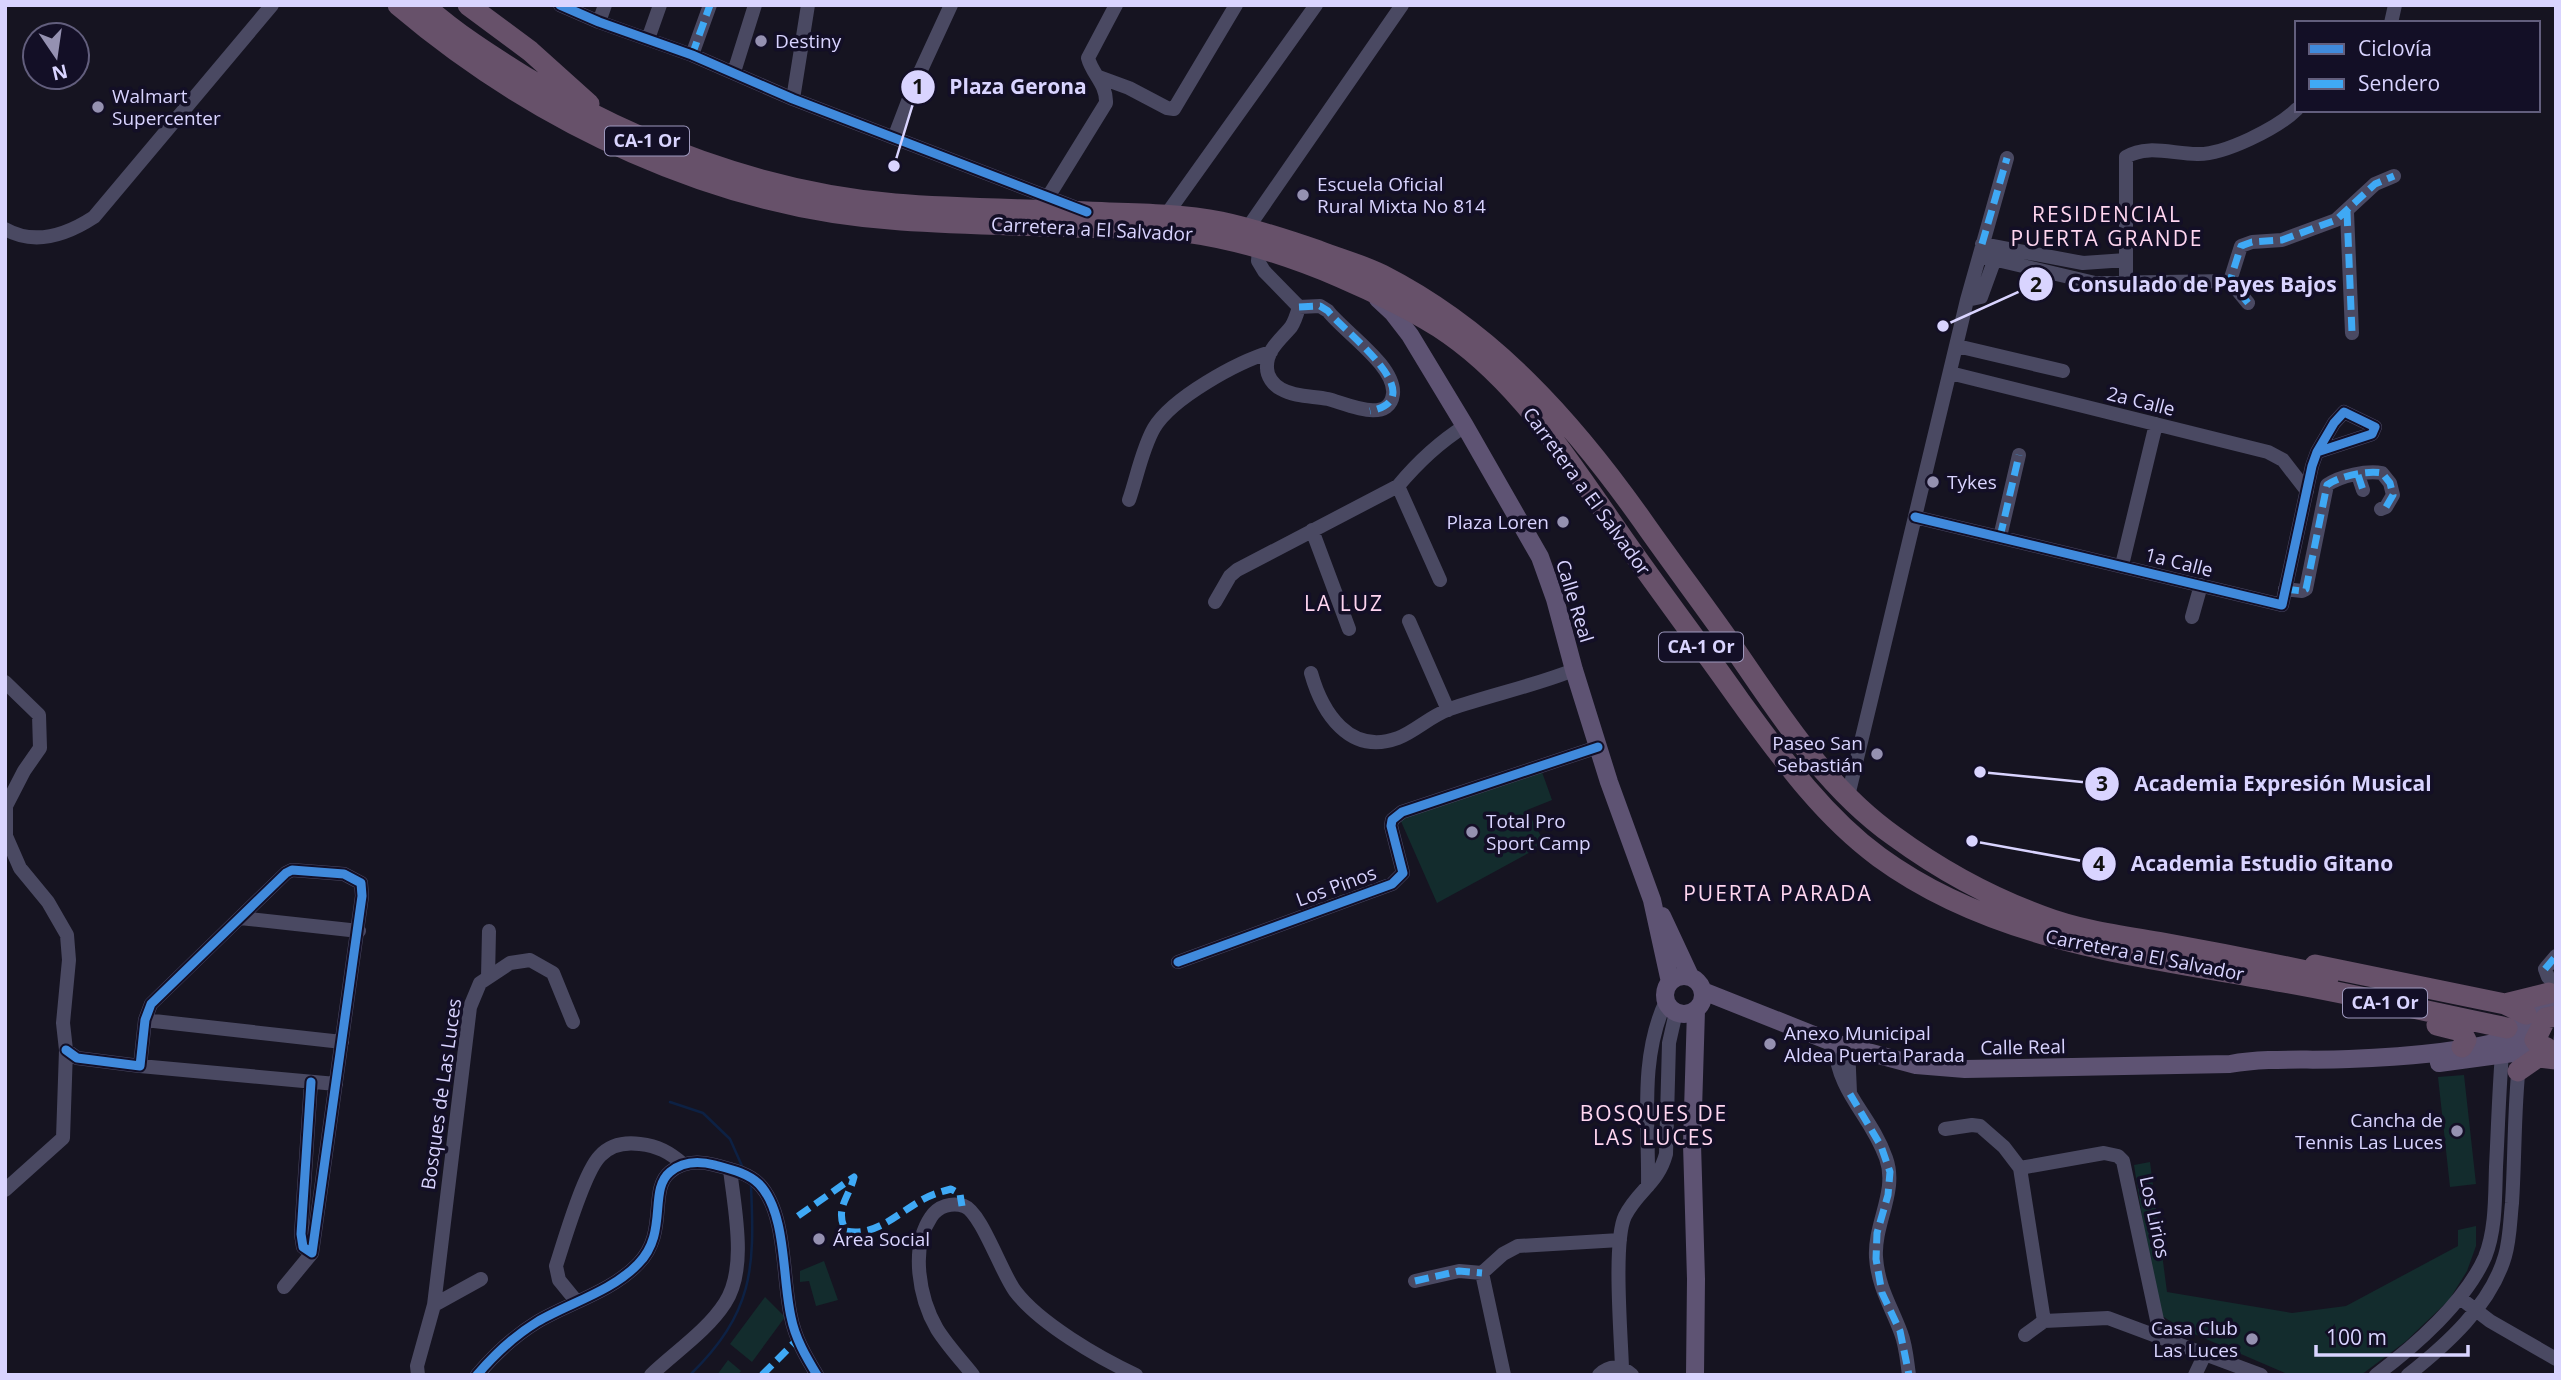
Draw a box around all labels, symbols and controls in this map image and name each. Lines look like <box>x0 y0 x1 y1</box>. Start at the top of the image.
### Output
north arrow <box>21 21 91 91</box>
legend <box>2295 21 2540 112</box>
place label: Destiny <box>775 28 842 54</box>
marker: Destiny <box>753 33 769 49</box>
text: Ciclovía <box>2358 34 2432 62</box>
text: N <box>49 58 70 87</box>
callout: Plaza Gerona <box>900 66 1100 108</box>
text: Sendero <box>2358 69 2440 97</box>
text: 1 <box>912 72 924 100</box>
text: Plaza Gerona <box>949 72 1087 100</box>
place label: Walmart Supercenter <box>112 83 221 131</box>
marker: Walmart Supercenter <box>90 99 106 115</box>
road number: CA-1 Or <box>605 126 689 156</box>
place label: Escuela Oficial Rural Mixta No 814 <box>1317 171 1486 219</box>
marker: Escuela Oficial Rural Mixta No 814 <box>1295 187 1311 203</box>
district label: RESIDENCIAL PUERTA GRANDE <box>2010 200 2204 252</box>
street label: Carretera a El Salvador <box>991 211 1194 247</box>
callout: Consulado de Payes Bajos <box>2019 263 2351 305</box>
text: 2 <box>2030 270 2042 298</box>
text: Consulado de Payes Bajos <box>2067 270 2337 298</box>
street label: 2a Calle <box>2104 380 2178 422</box>
street label: Carretera a El Salvador <box>1517 402 1657 580</box>
place label: Tykes <box>1947 469 1997 495</box>
marker: Tykes <box>1925 474 1941 490</box>
place label: Plaza Loren <box>1446 509 1549 535</box>
marker: Plaza Loren <box>1555 514 1571 530</box>
street label: 1a Calle <box>2142 541 2216 583</box>
street label: Calle Real <box>1550 556 1600 646</box>
district label: LA LUZ <box>1304 589 1384 617</box>
road number: CA-1 Or <box>1659 632 1743 662</box>
place label: Paseo San Sebastián <box>1772 730 1863 778</box>
marker: Paseo San Sebastián <box>1869 746 1885 762</box>
callout: Academia Expresión Musical <box>2085 763 2445 805</box>
text: 3 <box>2096 769 2108 797</box>
text: Academia Expresión Musical <box>2134 769 2432 797</box>
place label: Total Pro Sport Camp <box>1486 808 1591 856</box>
marker: Total Pro Sport Camp <box>1464 824 1480 840</box>
callout: Academia Estudio Gitano <box>2081 843 2407 885</box>
text: 4 <box>2093 849 2105 877</box>
text: Academia Estudio Gitano <box>2131 849 2393 877</box>
street label: Los Pinos <box>1292 859 1380 913</box>
district label: PUERTA PARADA <box>1683 879 1873 907</box>
street label: Carretera a El Salvador <box>2043 923 2247 987</box>
road number: CA-1 Or <box>2343 988 2427 1018</box>
street label: Bosques de Las Luces <box>415 997 467 1191</box>
place label: Anexo Municipal Aldea Puerta Parada <box>1784 1020 1965 1068</box>
street label: Calle Real <box>1980 1033 2066 1061</box>
marker: Anexo Municipal Aldea Puerta Parada <box>1762 1036 1778 1052</box>
district label: BOSQUES DE LAS LUCES <box>1580 1099 1728 1151</box>
place label: Cancha de Tennis Las Luces <box>2295 1107 2443 1155</box>
marker: Cancha de Tennis Las Luces <box>2449 1123 2465 1139</box>
street label: Los Lirios <box>2134 1174 2176 1260</box>
place label: Área Social <box>833 1226 930 1252</box>
marker: Área Social <box>811 1231 827 1247</box>
scale bar <box>2316 1314 2468 1358</box>
place label: Casa Club Las Luces <box>2151 1315 2238 1363</box>
text: 100 m <box>2326 1323 2387 1351</box>
marker: Casa Club Las Luces <box>2244 1331 2260 1347</box>

